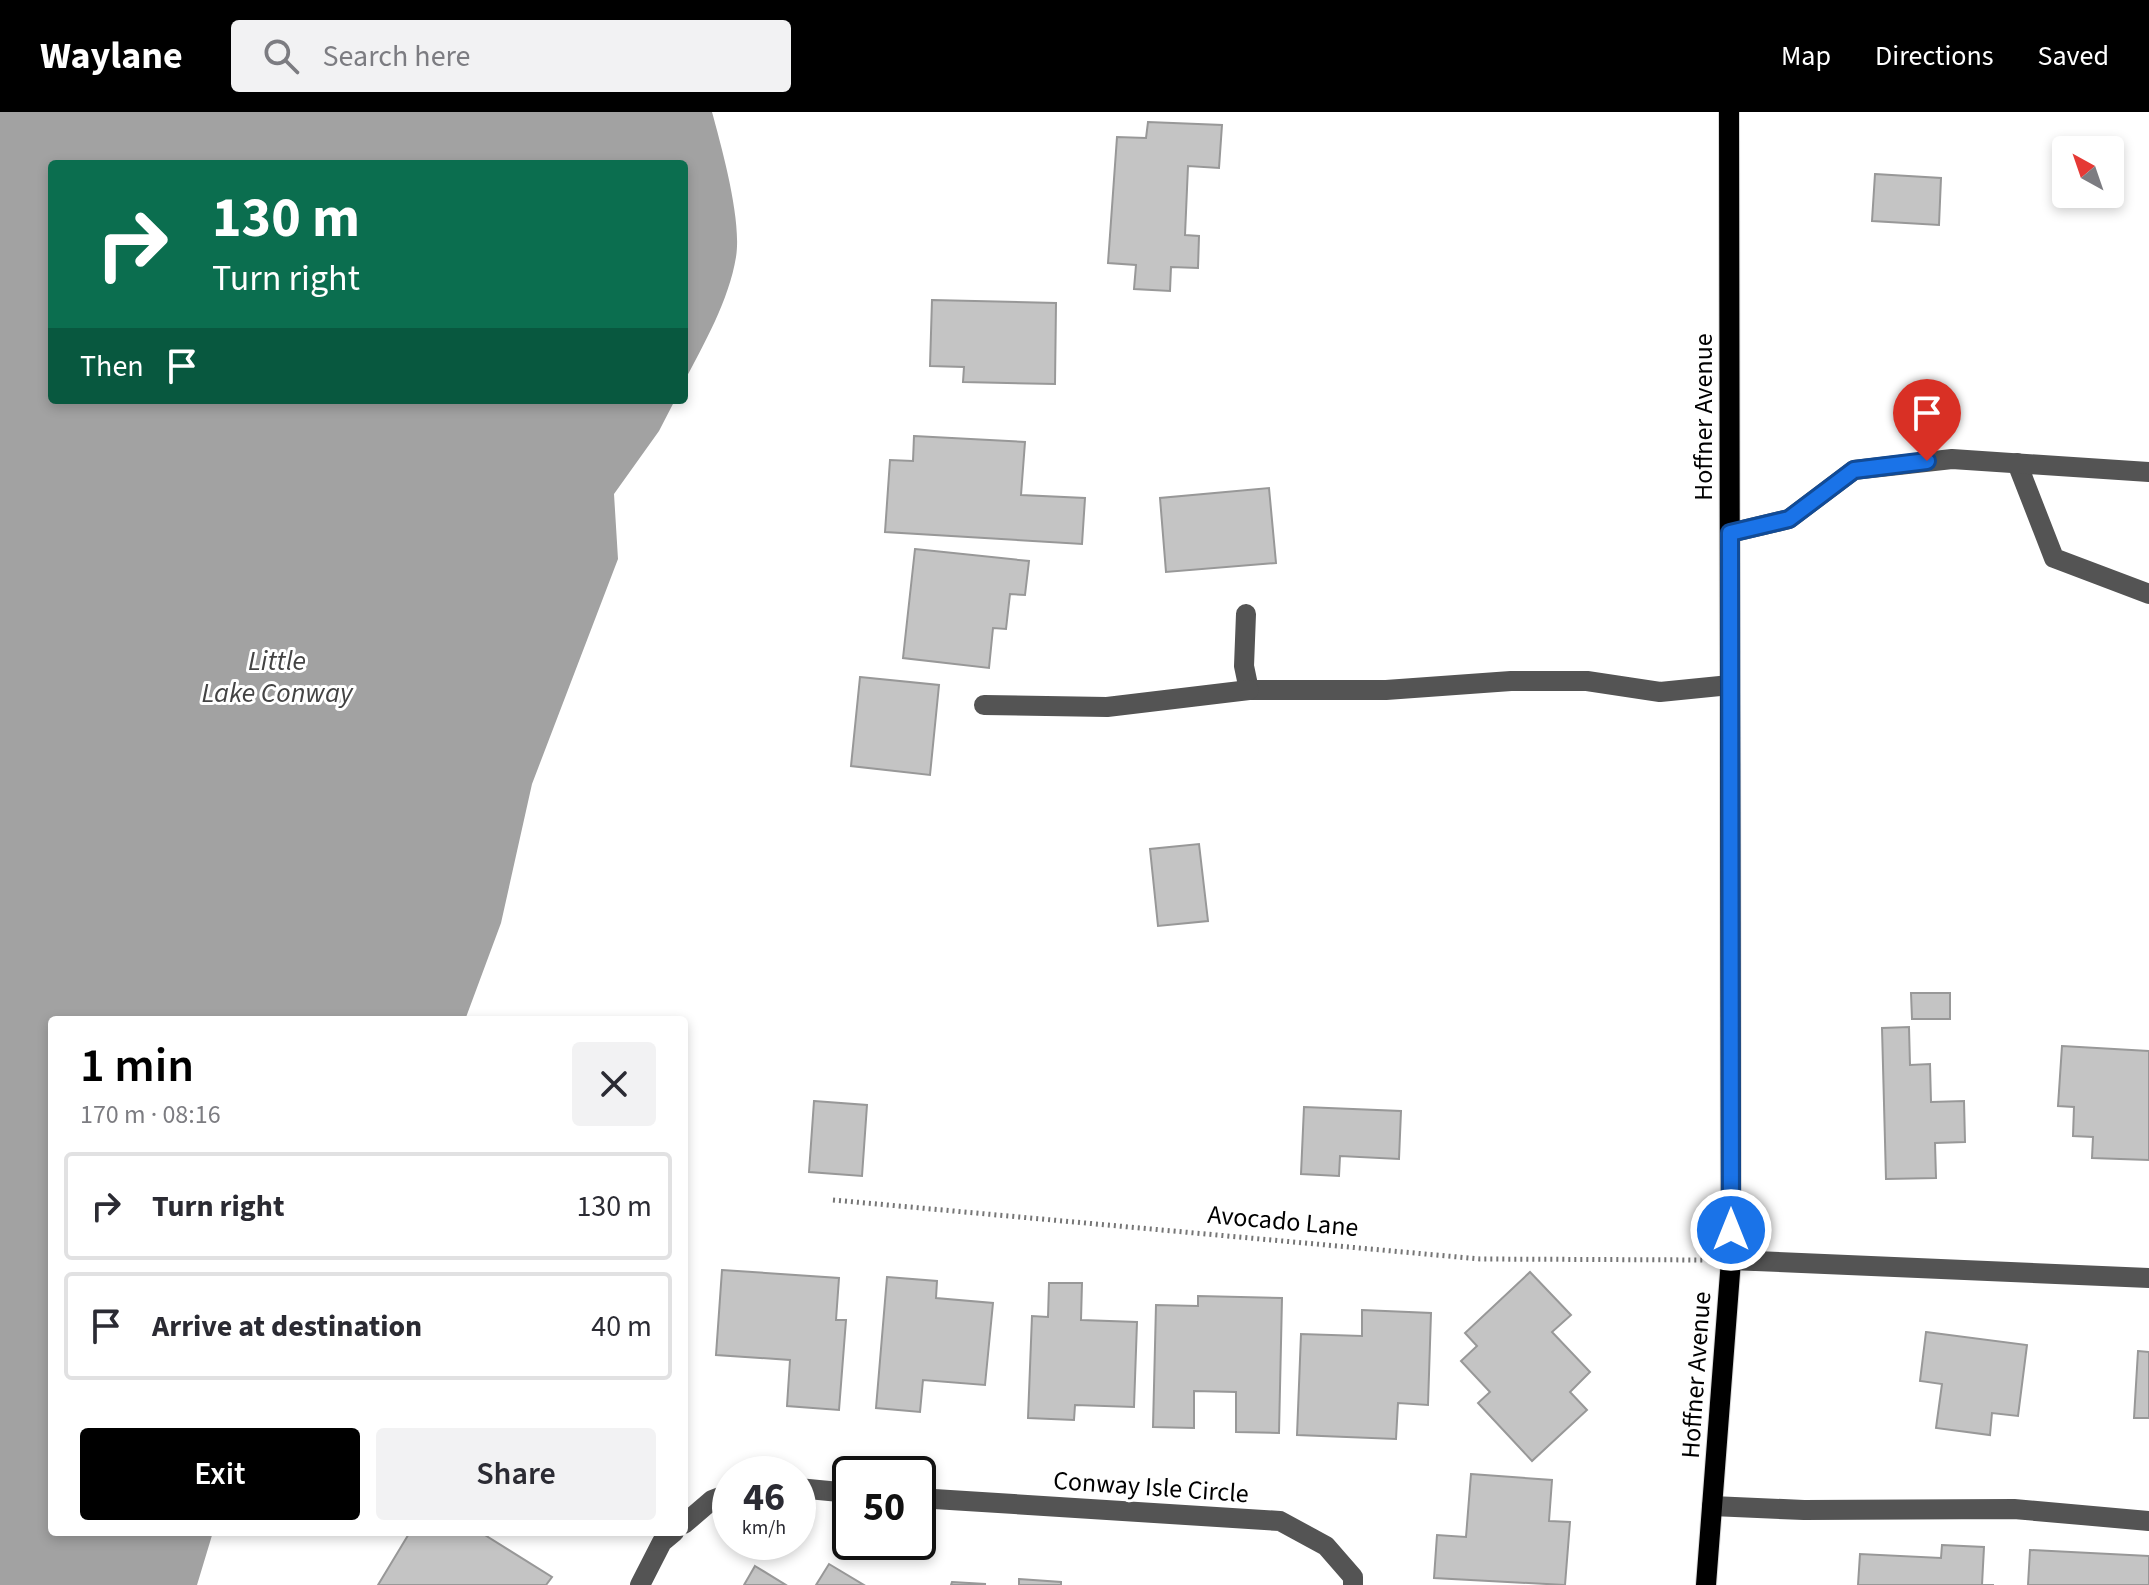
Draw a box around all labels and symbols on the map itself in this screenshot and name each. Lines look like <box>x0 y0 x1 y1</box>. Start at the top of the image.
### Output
north arrow <box>2052 136 2124 208</box>
street label: Hoffner Avenue <box>1685 333 1722 501</box>
pin <box>1893 379 1961 461</box>
water label: Little Lake Conway <box>201 641 354 713</box>
position arrow <box>1689 1188 1773 1272</box>
street label: Avocado Lane <box>1206 1196 1360 1246</box>
street label: Hoffner Avenue <box>1672 1290 1720 1460</box>
speed limit sign: 50 <box>832 1456 936 1560</box>
street label: Conway Isle Circle <box>1052 1462 1250 1512</box>

